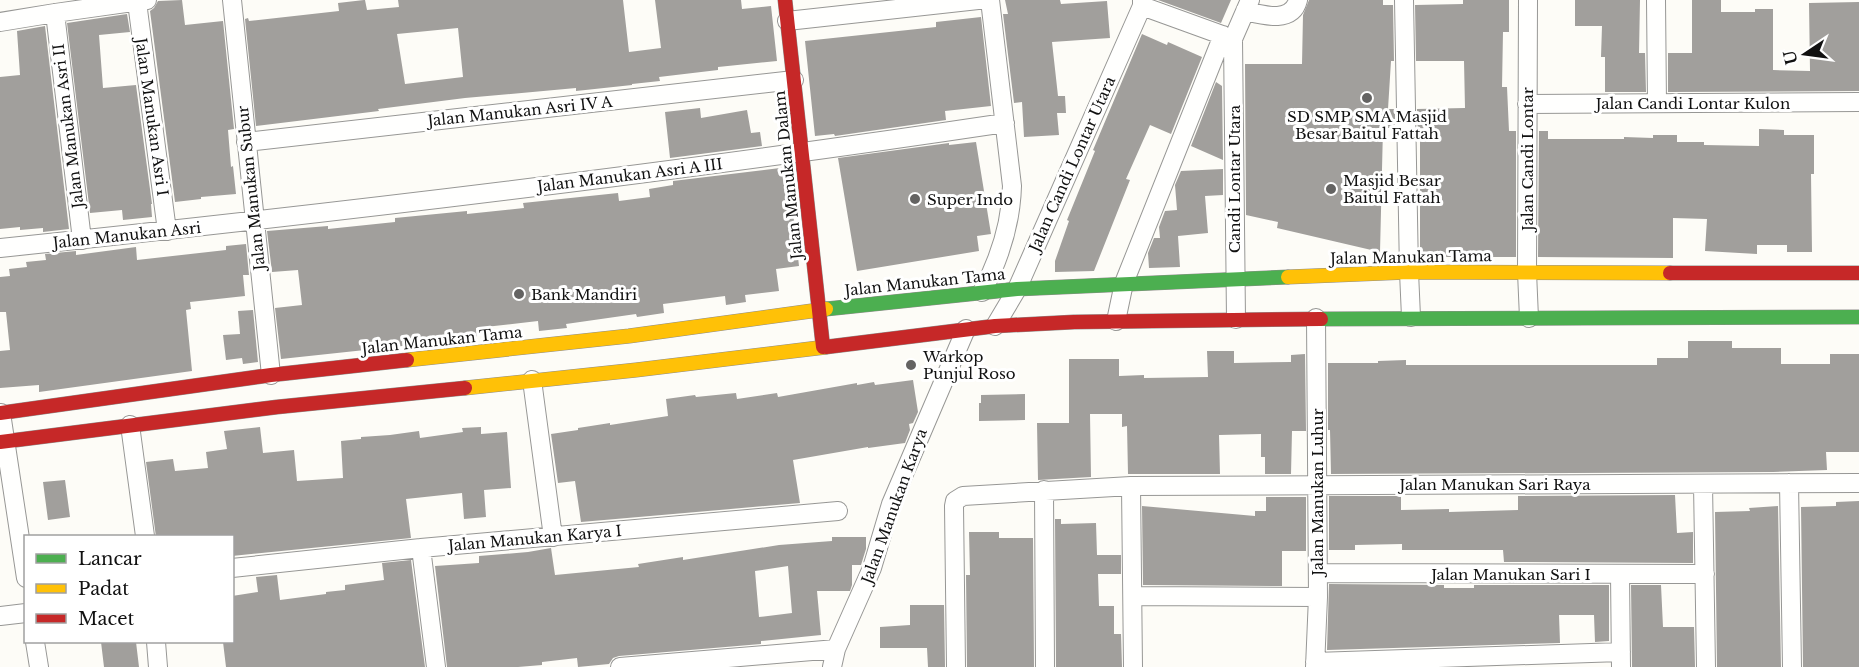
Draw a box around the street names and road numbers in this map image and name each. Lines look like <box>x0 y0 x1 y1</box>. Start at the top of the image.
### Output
street label: Jalan Manukan Asri I <box>131 35 172 197</box>
street label: Jalan Manukan Asri II <box>48 43 88 211</box>
street label: Jalan Candi Lontar Utara <box>1024 73 1120 256</box>
street label: Jalan Candi Lontar <box>1518 86 1537 233</box>
street label: Jalan Manukan Dalam <box>770 90 807 262</box>
street label: Jalan Manukan Asri IV A <box>425 92 614 130</box>
street label: Jalan Candi Lontar Kulon <box>1594 94 1790 113</box>
street label: Jalan Manukan Subur <box>233 104 269 273</box>
street label: Candi Lontar Utara <box>1225 104 1244 253</box>
street label: Jalan Manukan Asri A III <box>534 154 724 196</box>
street label: Jalan Manukan Asri <box>50 218 202 252</box>
street label: Jalan Manukan Tama <box>1328 246 1493 268</box>
street label: Jalan Manukan Tama <box>842 264 1007 300</box>
street label: Jalan Manukan Tama <box>359 322 524 358</box>
street label: Jalan Manukan Luhur <box>1308 408 1327 578</box>
street label: Jalan Manukan Karya <box>856 425 931 588</box>
street label: Jalan Manukan Sari Raya <box>1398 475 1591 494</box>
street label: Jalan Manukan Karya I <box>445 521 623 555</box>
street label: Jalan Manukan Sari I <box>1429 565 1591 584</box>

